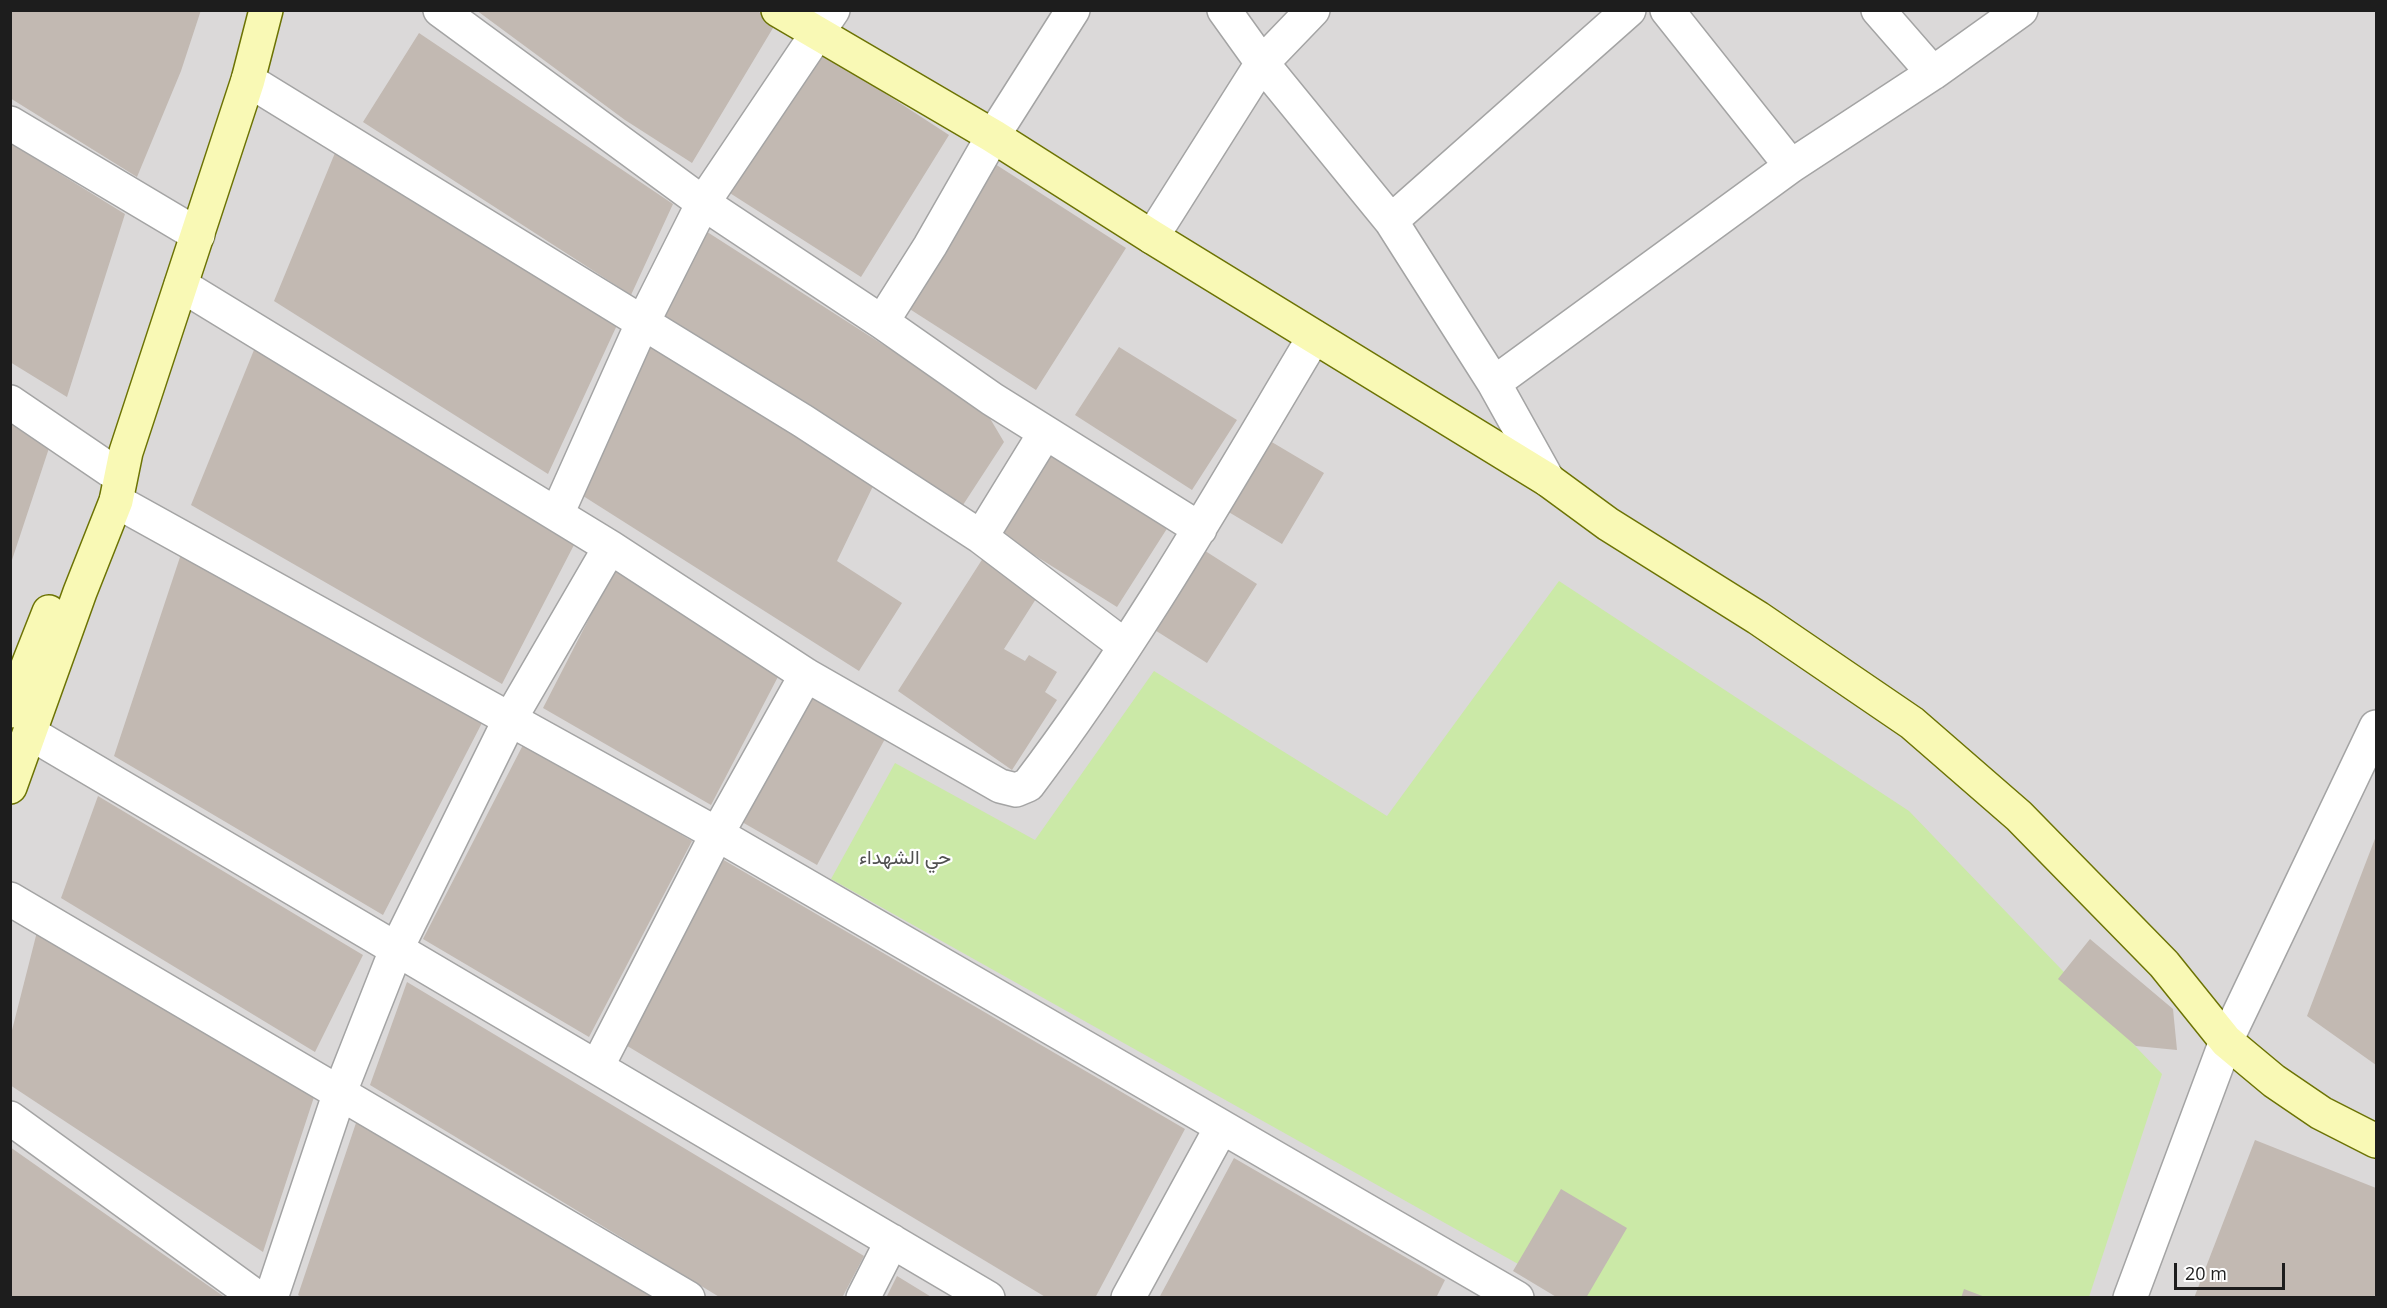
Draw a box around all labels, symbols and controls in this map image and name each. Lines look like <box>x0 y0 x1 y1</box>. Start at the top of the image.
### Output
district label: حي الشهداء <box>859 846 951 870</box>
scale bar <box>2177 1251 2288 1289</box>
text: 20 m <box>2185 1261 2227 1285</box>

